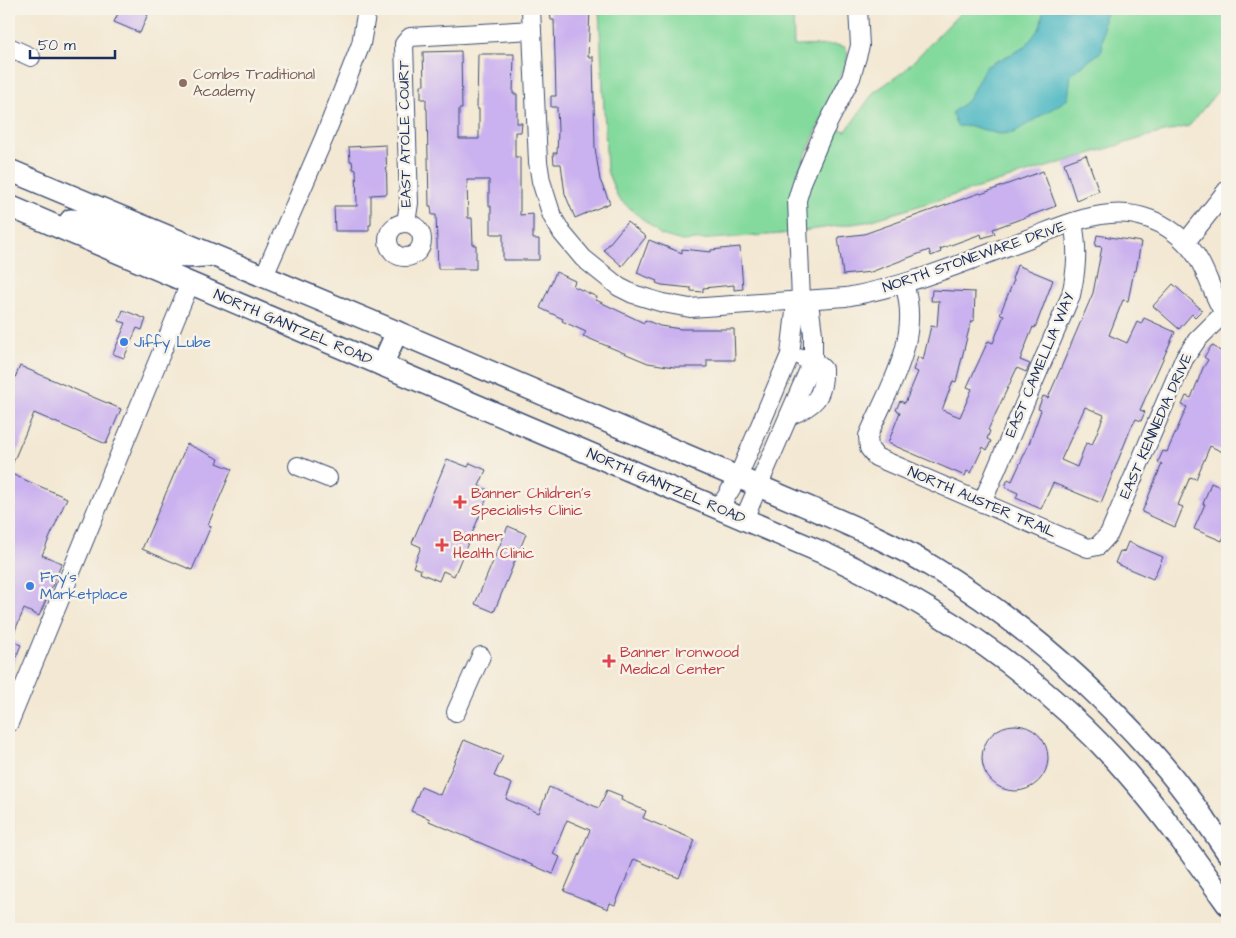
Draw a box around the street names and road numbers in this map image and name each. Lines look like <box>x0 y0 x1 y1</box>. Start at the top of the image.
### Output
street label: EAST ATOLE COURT <box>393 60 417 208</box>
street label: NORTH STONEWARE DRIVE <box>880 216 1068 298</box>
street label: NORTH GANTZEL ROAD <box>210 284 376 370</box>
street label: EAST CAMELLIA WAY <box>1000 289 1080 441</box>
street label: EAST KENNEDIA DRIVE <box>1114 350 1198 502</box>
street label: NORTH GANTZEL ROAD <box>583 443 749 529</box>
street label: NORTH AUSTER TRAIL <box>904 461 1060 543</box>

